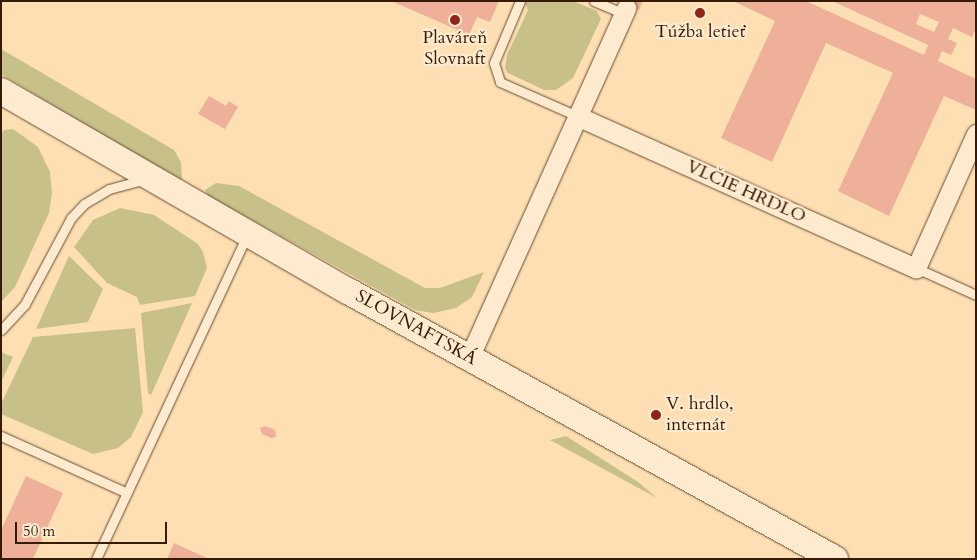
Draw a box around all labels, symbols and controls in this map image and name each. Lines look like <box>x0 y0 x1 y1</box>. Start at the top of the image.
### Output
marker: Túžba letieť <box>694 7 706 19</box>
marker: Plaváreň Slovnaft <box>449 14 461 26</box>
place label: Túžba letieť <box>655 21 745 43</box>
place label: Plaváreň Slovnaft <box>423 28 487 70</box>
street label: VLČIE HRDLO <box>683 156 809 228</box>
street label: SLOVNAFTSKÁ <box>351 286 481 370</box>
place label: V. hrdlo, internát <box>666 394 734 436</box>
marker: V. hrdlo, internát <box>650 409 662 421</box>
scale bar <box>18 512 170 544</box>
text: 50 m <box>23 521 55 541</box>

